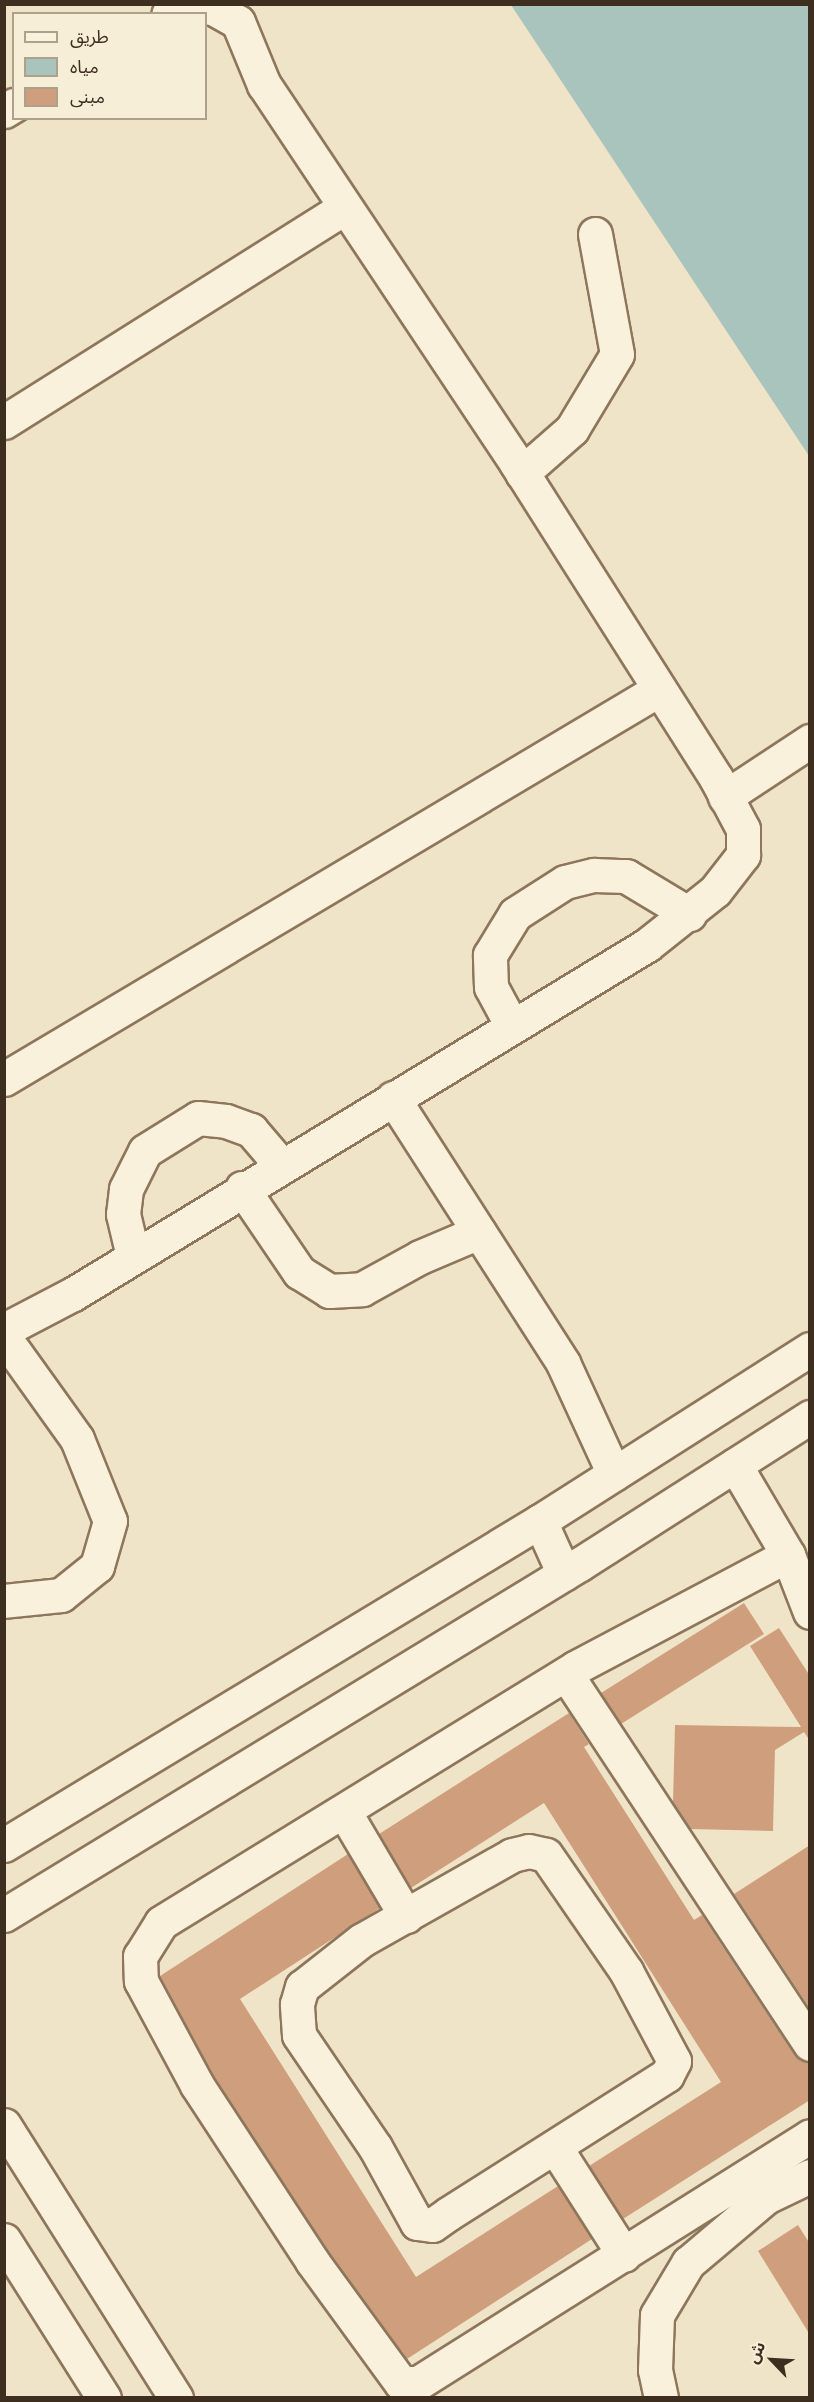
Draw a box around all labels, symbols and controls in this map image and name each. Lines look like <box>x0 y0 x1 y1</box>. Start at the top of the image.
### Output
legend <box>12 12 207 120</box>
text: طريق <box>70 24 109 48</box>
text: مياه <box>70 54 99 78</box>
text: مبنى <box>70 84 105 108</box>
north arrow <box>742 2330 802 2390</box>
text: ش <box>741 2338 770 2367</box>

